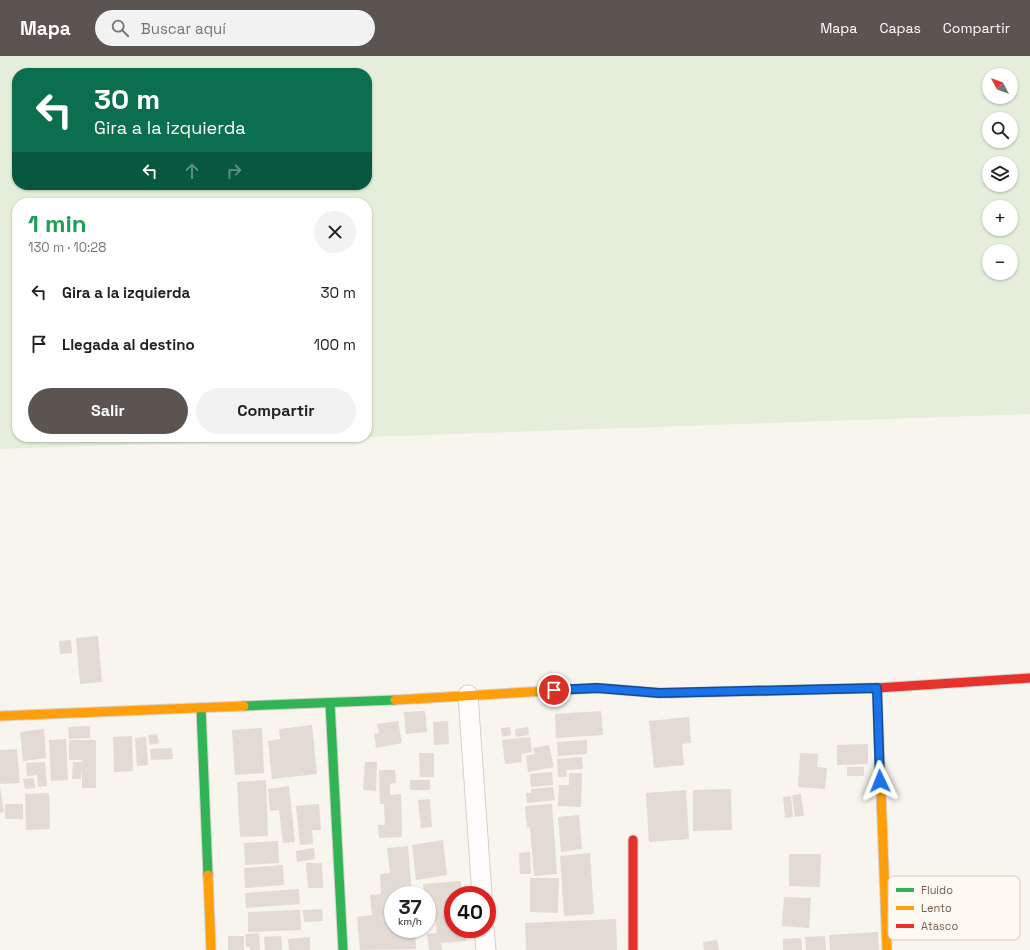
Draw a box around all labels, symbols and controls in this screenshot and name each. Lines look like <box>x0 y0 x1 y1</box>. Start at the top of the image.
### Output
search box <box>95 10 375 46</box>
text: Mapa <box>20 16 71 41</box>
icon: search <box>109 17 131 39</box>
text: Buscar aquí <box>141 19 226 38</box>
text: Mapa <box>820 19 857 37</box>
text: Capas <box>879 19 921 37</box>
text: Compartir <box>943 19 1010 37</box>
north arrow <box>982 68 1018 104</box>
map controls <box>982 68 1018 280</box>
text: 30 m <box>94 81 160 117</box>
icon: left <box>28 84 80 136</box>
button: search <box>982 112 1018 148</box>
text: Gira a la izquierda <box>94 116 246 139</box>
button: layers <box>982 156 1018 192</box>
icon: left <box>139 160 161 182</box>
icon: ahead <box>181 160 203 182</box>
icon: right <box>223 160 245 182</box>
button: + <box>982 200 1018 236</box>
text: 1 min <box>28 208 87 239</box>
button: close <box>314 211 356 253</box>
text: 130 m · 10:28 <box>28 239 106 256</box>
button: − <box>982 244 1018 280</box>
icon: left <box>28 281 50 303</box>
text: Gira a la izquierda <box>62 283 190 302</box>
text: 30 m <box>321 283 356 302</box>
icon: arrive <box>28 333 50 355</box>
text: Llegada al destino <box>62 335 195 354</box>
text: 100 m <box>314 335 356 354</box>
button: Salir <box>28 388 188 434</box>
button: Compartir <box>196 388 356 434</box>
pin <box>537 673 571 707</box>
icon: arrive <box>543 679 565 701</box>
position arrow <box>859 760 901 802</box>
legend <box>888 876 1020 940</box>
text: Fluido <box>921 883 953 897</box>
speed limit sign: 40 <box>444 886 496 938</box>
text: 37 <box>398 894 422 920</box>
text: Lento <box>921 901 952 915</box>
text: km/h <box>398 915 422 928</box>
text: Atasco <box>921 919 958 933</box>

